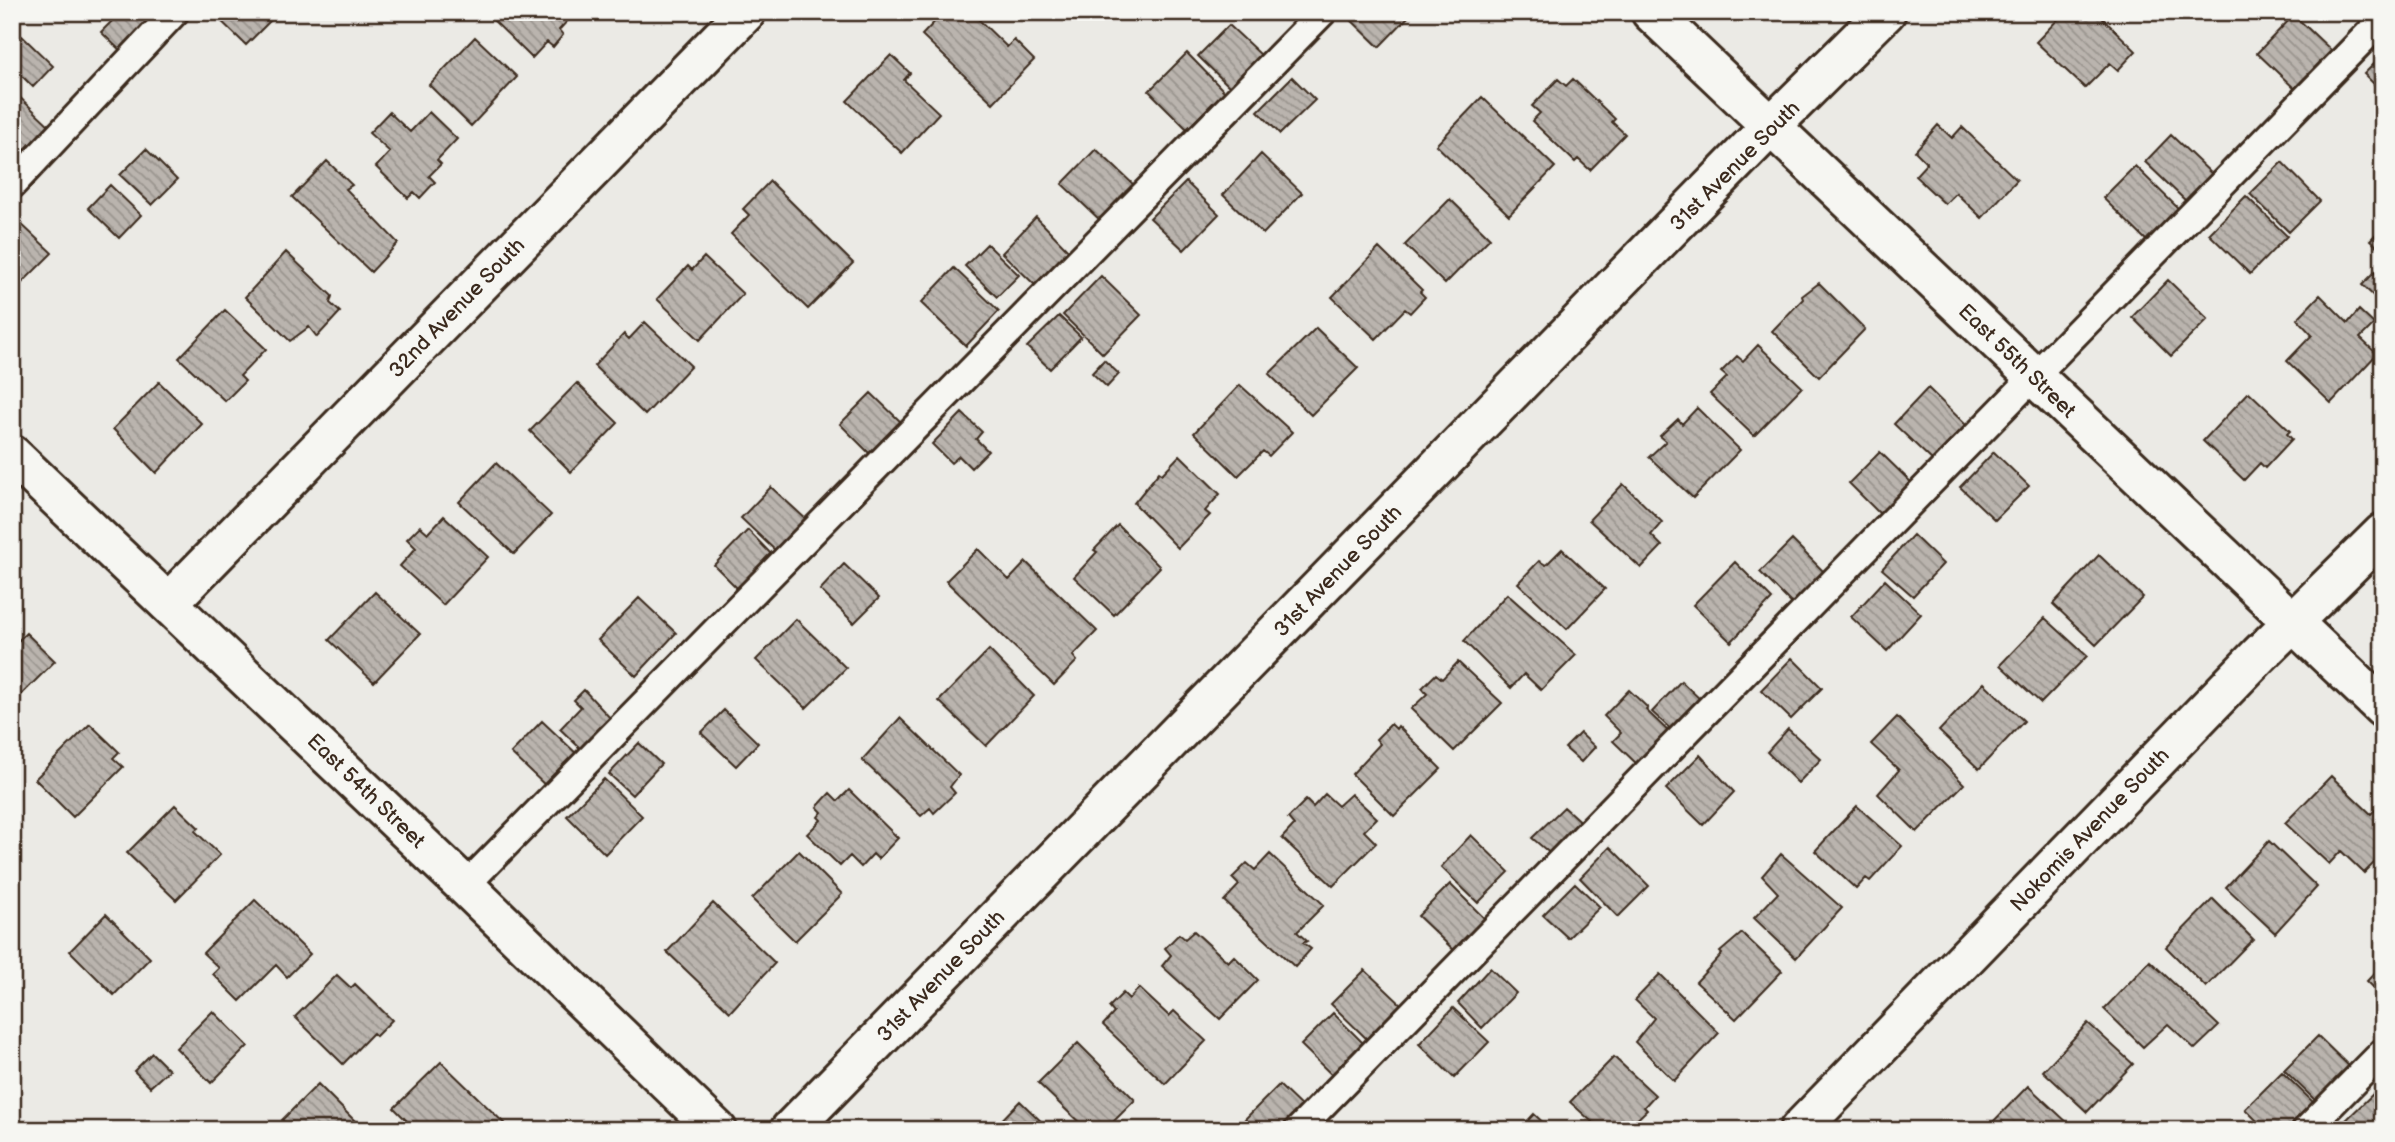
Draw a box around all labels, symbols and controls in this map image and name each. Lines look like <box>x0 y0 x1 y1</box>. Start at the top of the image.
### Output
street label: 31st Avenue South <box>1665 96 1805 236</box>
street label: 32nd Avenue South <box>384 233 530 383</box>
street label: East 55th Street <box>1953 299 2081 424</box>
street label: 31st Avenue South <box>1269 500 1407 642</box>
street label: East 54th Street <box>302 728 430 854</box>
street label: Nokomis Avenue South <box>2005 743 2175 917</box>
street label: 31st Avenue South <box>872 905 1010 1047</box>

